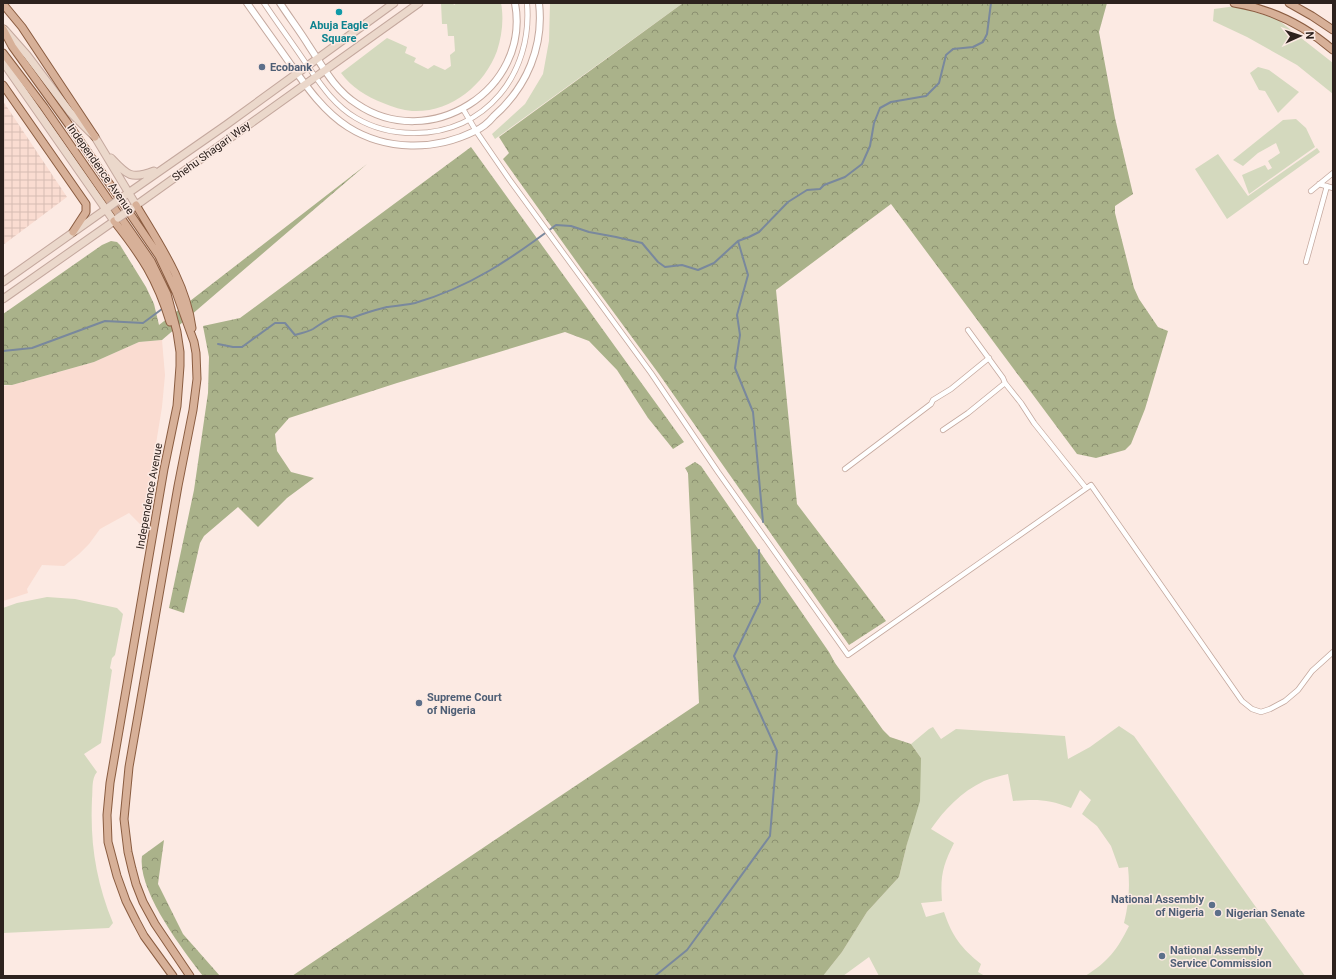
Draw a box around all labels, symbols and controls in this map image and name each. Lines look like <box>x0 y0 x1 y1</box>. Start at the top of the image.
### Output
marker: Abuja Eagle Square <box>334 7 344 17</box>
north arrow <box>1280 16 1320 56</box>
place label: Abuja Eagle Square <box>310 19 368 45</box>
text: N <box>1303 31 1316 40</box>
place label: Ecobank <box>270 61 312 74</box>
marker: Ecobank <box>257 62 267 72</box>
street label: Shehu Shagari Way <box>170 118 254 184</box>
street label: Independence Avenue <box>64 121 137 217</box>
street label: Independence Avenue <box>134 442 165 550</box>
place label: Supreme Court of Nigeria <box>427 691 502 717</box>
marker: Supreme Court of Nigeria <box>414 698 424 708</box>
place label: National Assembly of Nigeria <box>1111 893 1204 919</box>
marker: National Assembly of Nigeria <box>1207 900 1217 910</box>
place label: Nigerian Senate <box>1226 907 1305 920</box>
marker: Nigerian Senate <box>1213 908 1223 918</box>
place label: National Assembly Service Commission <box>1170 944 1272 970</box>
marker: National Assembly Service Commission <box>1157 951 1167 961</box>

